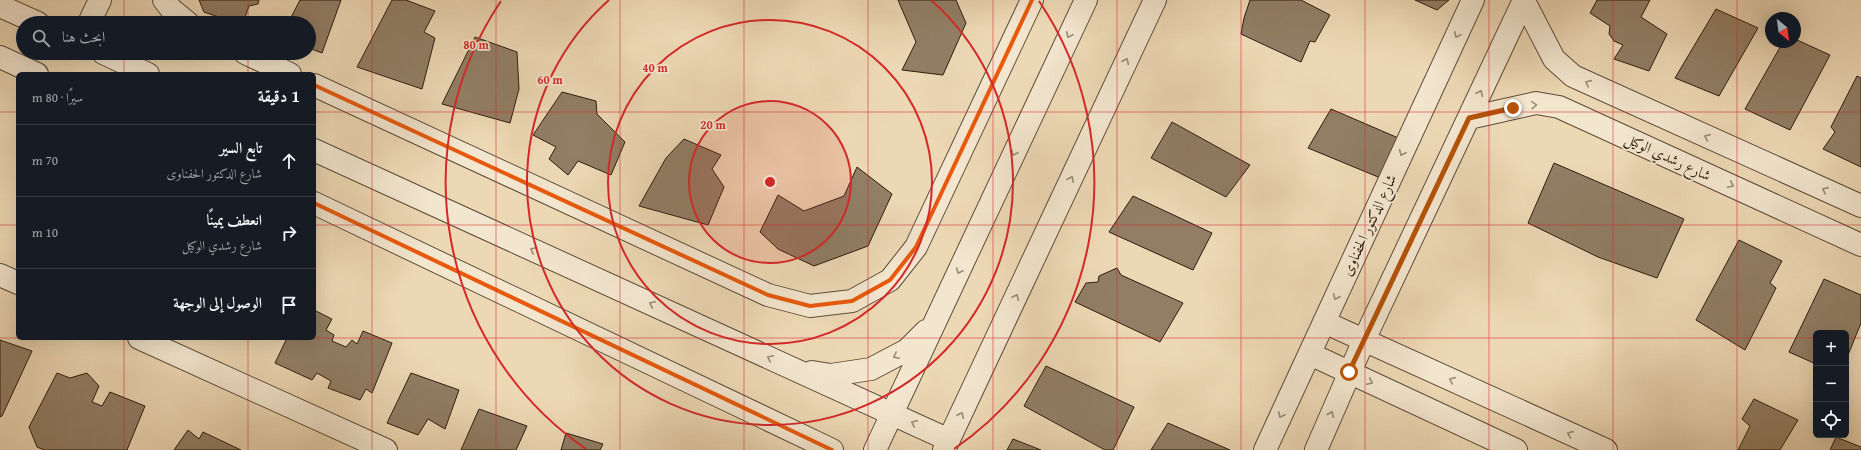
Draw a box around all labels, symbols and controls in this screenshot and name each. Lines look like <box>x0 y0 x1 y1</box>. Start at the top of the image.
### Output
north arrow <box>1765 12 1801 48</box>
search box <box>16 16 316 60</box>
text: ابحث هنا <box>62 26 105 47</box>
icon: search <box>30 27 52 49</box>
one-way arrow <box>1066 31 1074 39</box>
one-way arrow <box>1454 31 1462 39</box>
text: 80 m <box>463 36 489 53</box>
one-way arrow <box>1121 58 1129 66</box>
text: 40 m <box>642 59 668 76</box>
text: 60 m <box>537 71 563 88</box>
one-way arrow <box>1585 80 1593 88</box>
text: 1 دقيقة <box>258 83 300 108</box>
text: سيرًا · 80 m <box>32 88 83 107</box>
one-way arrow <box>1476 90 1484 97</box>
route end <box>1504 99 1522 117</box>
one-way arrow <box>1531 100 1537 109</box>
text: 20 m <box>700 116 726 133</box>
street label: شارع رشدي الوكيل <box>1620 127 1715 188</box>
one-way arrow <box>1703 133 1710 141</box>
text: تابع السير <box>220 137 262 158</box>
one-way arrow <box>1011 149 1019 156</box>
one-way arrow <box>1399 149 1407 157</box>
icon: ahead <box>278 150 300 172</box>
text: 70 m <box>32 151 58 170</box>
text: شارع الدكتور الحفناوى <box>167 164 262 183</box>
street label: شارع الدكتور الحفناوى <box>1336 170 1404 280</box>
centre of rings <box>763 175 777 189</box>
one-way arrow <box>1066 176 1074 183</box>
one-way arrow <box>1727 181 1734 189</box>
one-way arrow <box>1822 187 1830 195</box>
text: انعطف يمينًا <box>206 209 262 230</box>
icon: right <box>278 222 300 244</box>
text: 10 m <box>32 223 58 242</box>
text: شارع رشدي الوكيل <box>182 236 262 255</box>
one-way arrow <box>530 247 538 255</box>
one-way arrow <box>956 267 964 274</box>
text: الوصول إلى الوجهة <box>173 292 262 313</box>
one-way arrow <box>1333 292 1341 300</box>
one-way arrow <box>1011 293 1019 300</box>
icon: arrive <box>278 294 300 316</box>
one-way arrow <box>648 301 656 309</box>
map controls <box>1813 330 1849 438</box>
button: + <box>1813 330 1849 366</box>
one-way arrow <box>892 351 900 359</box>
one-way arrow <box>766 355 774 363</box>
route start <box>1340 363 1358 381</box>
button: − <box>1813 366 1849 402</box>
one-way arrow <box>1366 377 1374 385</box>
one-way arrow <box>1448 377 1456 385</box>
button: locate <box>1813 402 1849 438</box>
one-way arrow <box>1278 410 1286 418</box>
one-way arrow <box>956 411 964 419</box>
one-way arrow <box>1326 411 1334 419</box>
one-way arrow <box>910 420 917 428</box>
one-way arrow <box>1567 431 1575 439</box>

